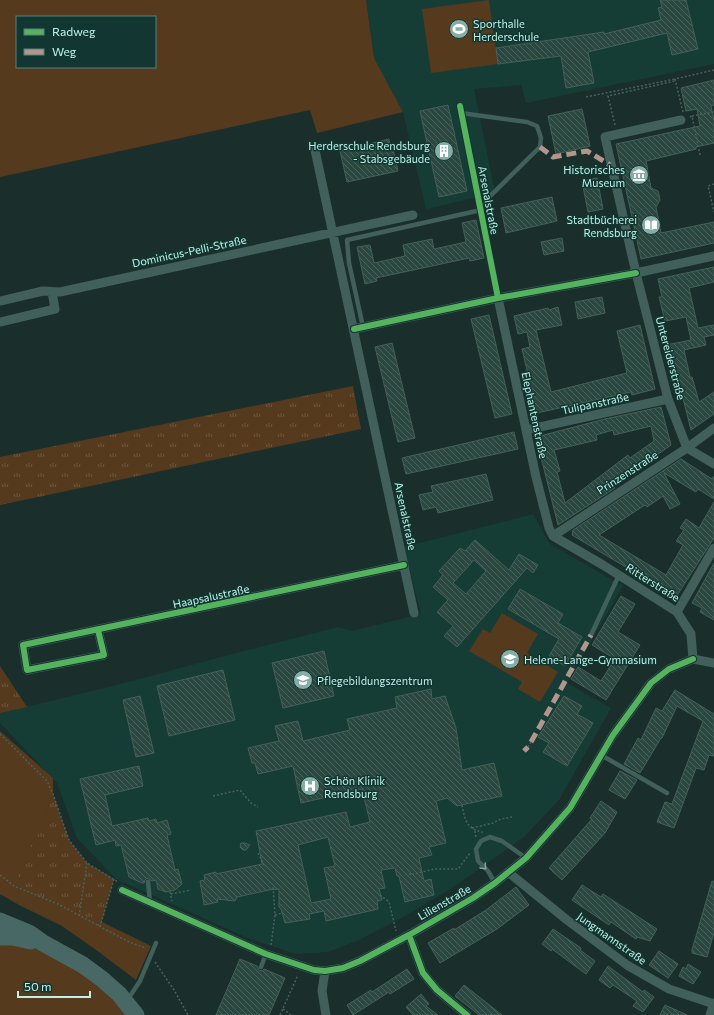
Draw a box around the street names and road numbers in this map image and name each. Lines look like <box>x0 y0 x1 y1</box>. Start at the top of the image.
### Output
street label: Arsenalstraße <box>476 165 502 236</box>
street label: Dominicus-Pelli-Straße <box>131 233 247 269</box>
street label: Untereiderstraße <box>654 315 688 401</box>
street label: Elephantenstraße <box>519 370 551 460</box>
street label: Tulipanstraße <box>560 389 630 416</box>
street label: Prinzenstraße <box>594 447 660 497</box>
street label: Arsenalstraße <box>392 481 420 552</box>
street label: Ritterstraße <box>624 560 683 604</box>
street label: Haapsalustraße <box>172 582 251 610</box>
street label: Lilienstraße <box>415 882 473 922</box>
street label: Jungmannstraße <box>574 909 649 968</box>

